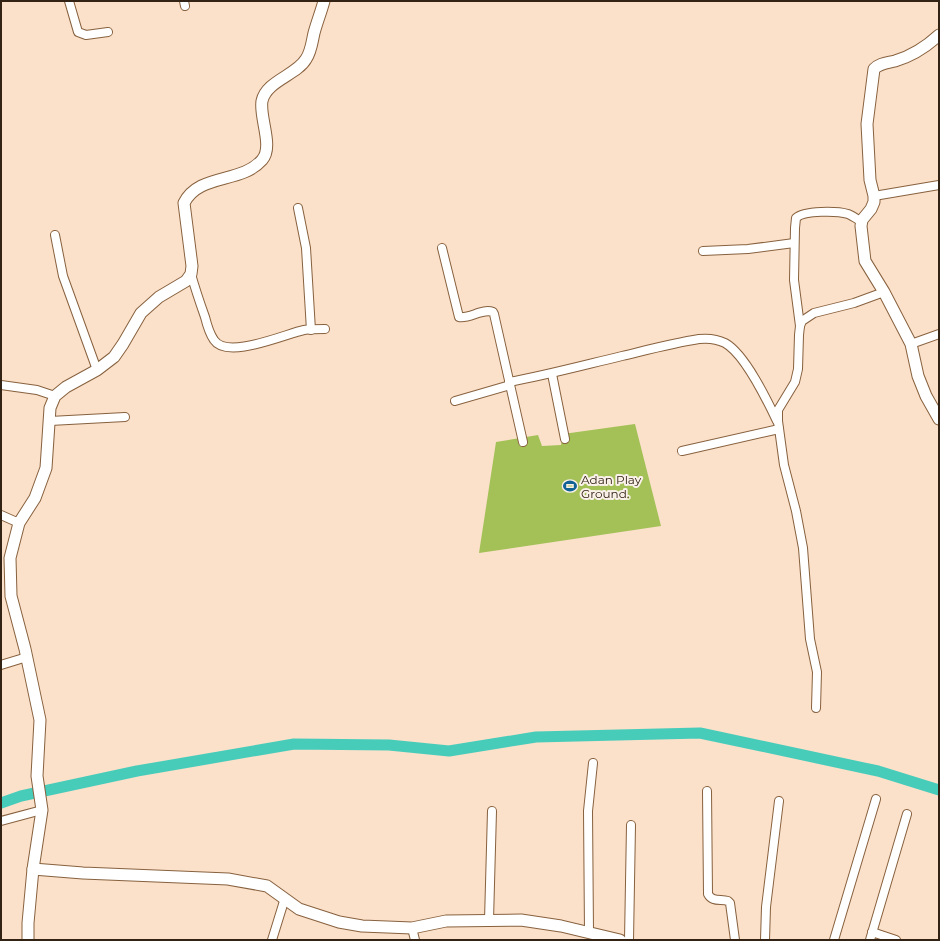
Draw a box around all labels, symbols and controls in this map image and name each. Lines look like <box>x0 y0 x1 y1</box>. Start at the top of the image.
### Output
place label: Adan Play Ground. <box>581 472 642 501</box>
sports icon: Adan Play Ground. <box>562 478 578 494</box>

